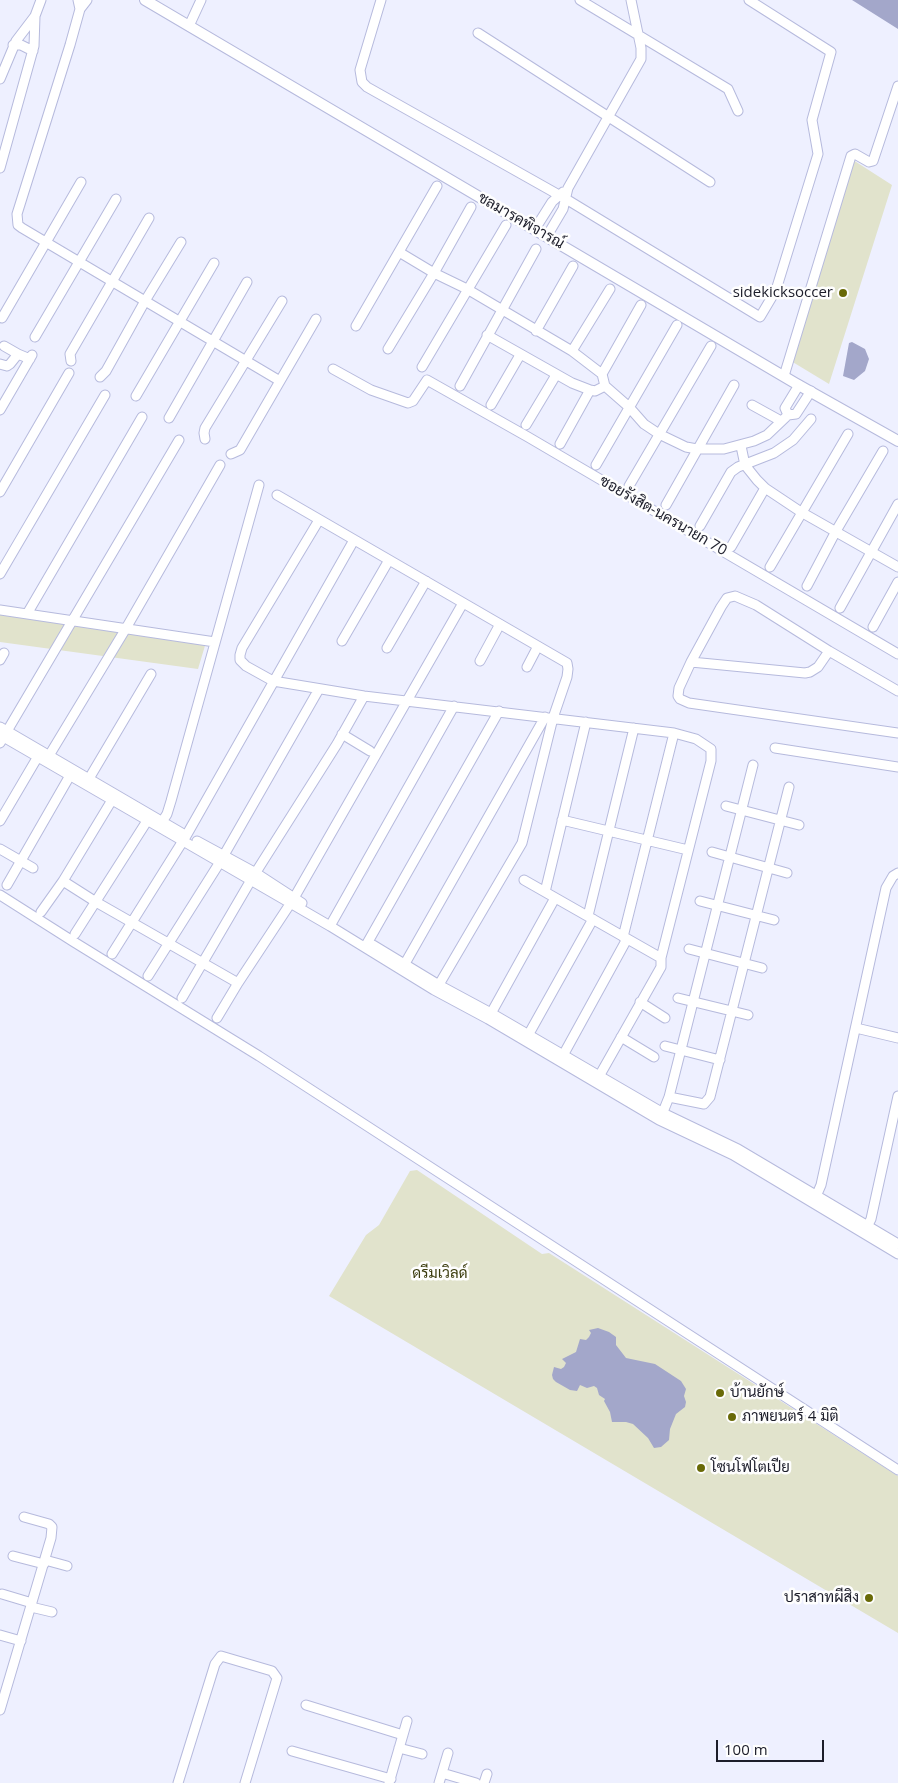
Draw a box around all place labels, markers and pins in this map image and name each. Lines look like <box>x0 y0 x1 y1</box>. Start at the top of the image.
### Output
place label: sidekicksoccer <box>733 284 833 302</box>
marker: sidekicksoccer <box>837 287 849 299</box>
place label: บ้านยักษ์ <box>730 1384 784 1402</box>
marker: บ้านยักษ์ <box>714 1387 726 1399</box>
place label: ภาพยนตร์ 4 มิติ <box>742 1408 838 1426</box>
marker: ภาพยนตร์ 4 มิติ <box>726 1411 738 1423</box>
place label: โซนโฟโตเปีย <box>711 1459 790 1477</box>
marker: โซนโฟโตเปีย <box>695 1462 707 1474</box>
place label: ปราสาทผีสิง <box>784 1589 859 1607</box>
marker: ปราสาทผีสิง <box>863 1592 875 1604</box>

